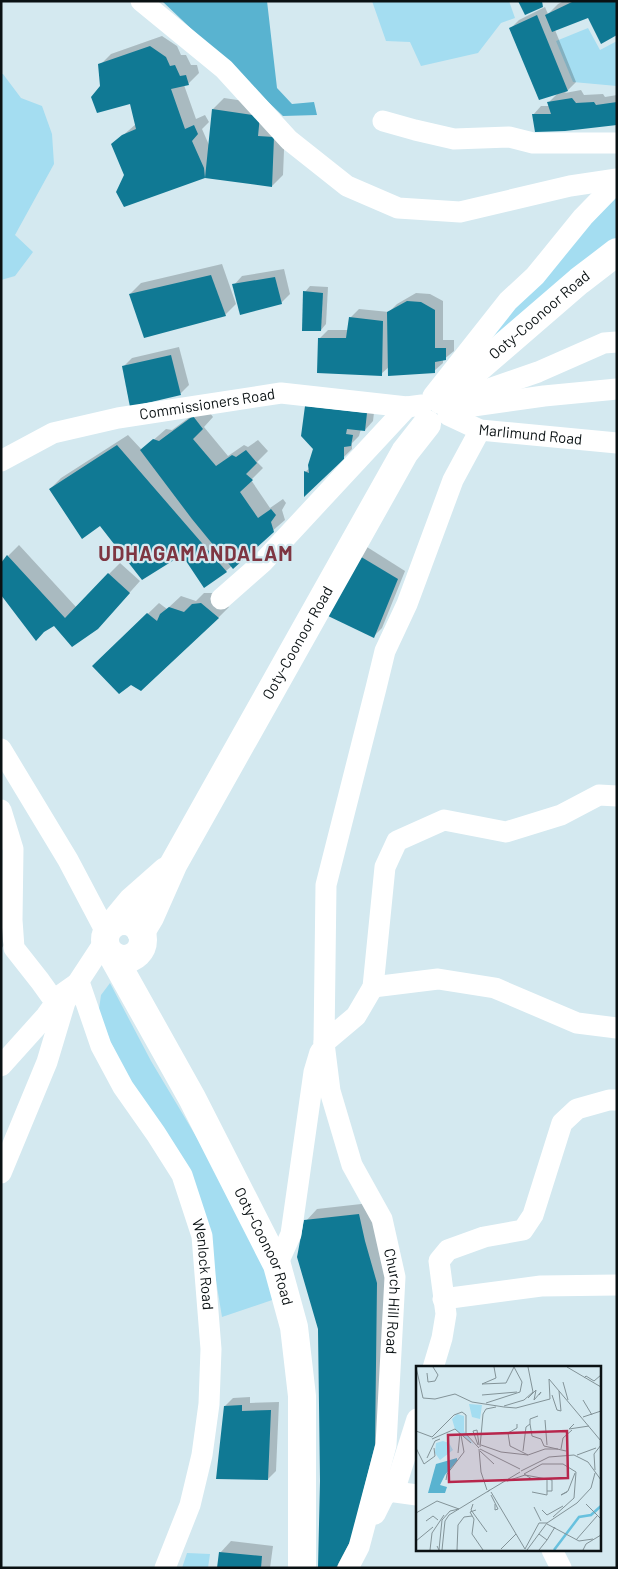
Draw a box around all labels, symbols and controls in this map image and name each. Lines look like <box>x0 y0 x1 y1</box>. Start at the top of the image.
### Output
street label: Ooty-Coonoor Road <box>485 266 593 363</box>
street label: Commissioners Road <box>138 384 276 423</box>
street label: Marlimund Road <box>478 420 583 448</box>
district label: UDHAGAMANDALAM <box>98 541 294 565</box>
street label: Ooty-Coonoor Road <box>258 583 336 702</box>
street label: Ooty-Coonoor Road <box>231 1184 298 1307</box>
street label: Wenlock Road <box>189 1216 218 1311</box>
street label: Church Hill Road <box>381 1247 405 1355</box>
inset map <box>416 1366 600 1552</box>

